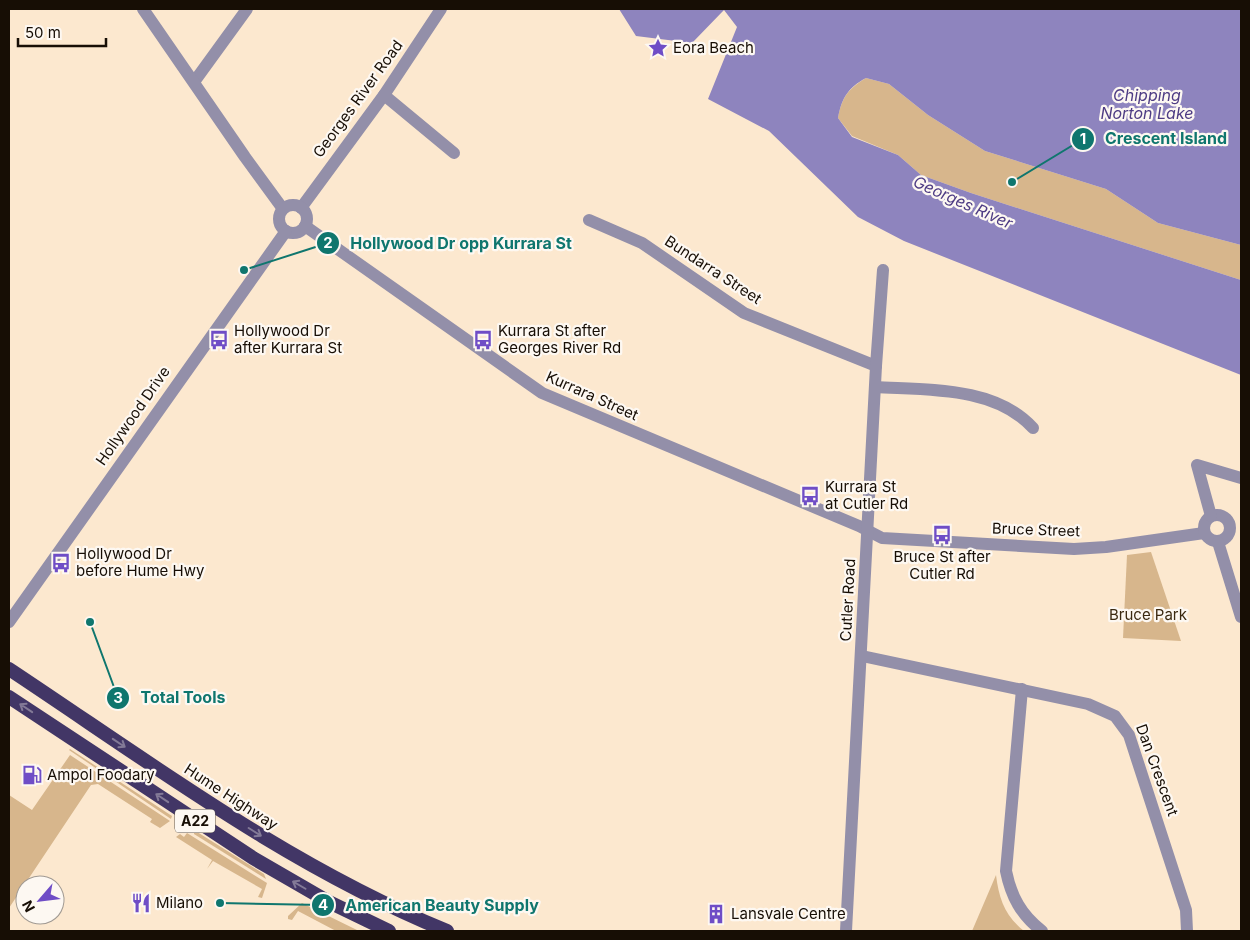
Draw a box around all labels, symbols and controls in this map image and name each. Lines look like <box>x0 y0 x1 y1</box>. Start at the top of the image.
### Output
scale bar <box>18 15 105 47</box>
text: 50 m <box>25 23 61 42</box>
street label: Georges River Road <box>309 36 407 161</box>
place icon: Eora Beach <box>647 37 669 59</box>
place label: Eora Beach <box>673 38 754 57</box>
water label: Chipping Norton Lake <box>1100 85 1194 123</box>
callout: Crescent Island <box>1070 123 1237 154</box>
text: Crescent Island <box>1105 128 1227 148</box>
text: 1 <box>1080 129 1086 148</box>
water label: Georges River <box>910 171 1017 233</box>
callout: Hollywood Dr opp Kurrara St <box>315 228 582 259</box>
street label: Bundarra Street <box>661 231 765 308</box>
text: 2 <box>323 233 333 252</box>
text: Hollywood Dr opp Kurrara St <box>350 233 572 253</box>
place label: Hollywood Dr after Kurrara St <box>234 321 342 357</box>
place label: Kurrara St after Georges River Rd <box>498 321 621 357</box>
bus stop icon: Hollywood Dr after Kurrara St <box>208 329 230 351</box>
bus stop icon: Kurrara St after Georges River Rd <box>472 329 494 351</box>
street label: Hollywood Drive <box>91 363 174 469</box>
street label: Kurrara Street <box>543 367 641 424</box>
place label: Kurrara St at Cutler Rd <box>825 477 908 513</box>
bus stop icon: Kurrara St at Cutler Rd <box>799 485 821 507</box>
street label: Bruce Street <box>992 518 1081 541</box>
bus stop icon: Bruce St after Cutler Rd <box>931 524 953 546</box>
place label: Hollywood Dr before Hume Hwy <box>76 544 205 580</box>
place label: Bruce St after Cutler Rd <box>893 547 991 583</box>
bus stop icon: Hollywood Dr before Hume Hwy <box>50 552 72 574</box>
street label: Cutler Road <box>836 558 859 642</box>
park label: Bruce Park <box>1109 605 1188 624</box>
callout: Total Tools <box>106 682 236 713</box>
text: Total Tools <box>141 687 226 707</box>
text: 3 <box>113 688 123 707</box>
one-way arrow <box>19 703 33 714</box>
street label: Dan Crescent <box>1132 721 1183 818</box>
one-way arrow <box>112 738 126 748</box>
street label: Hume Highway <box>181 759 282 834</box>
fuel station icon: Ampol Foodary <box>21 764 43 786</box>
place label: Ampol Foodary <box>47 765 155 784</box>
one-way arrow <box>155 793 169 803</box>
road number: A22 <box>175 809 215 832</box>
one-way arrow <box>247 828 261 838</box>
north arrow <box>15 875 65 925</box>
one-way arrow <box>292 880 306 890</box>
callout: American Beauty Supply <box>311 890 549 921</box>
restaurant icon: Milano <box>130 892 152 914</box>
place label: Milano <box>156 893 203 912</box>
text: 4 <box>318 895 328 914</box>
text: American Beauty Supply <box>345 895 539 915</box>
text: N <box>18 898 38 915</box>
building icon: Lansvale Centre <box>705 903 727 925</box>
place label: Lansvale Centre <box>731 904 846 923</box>

